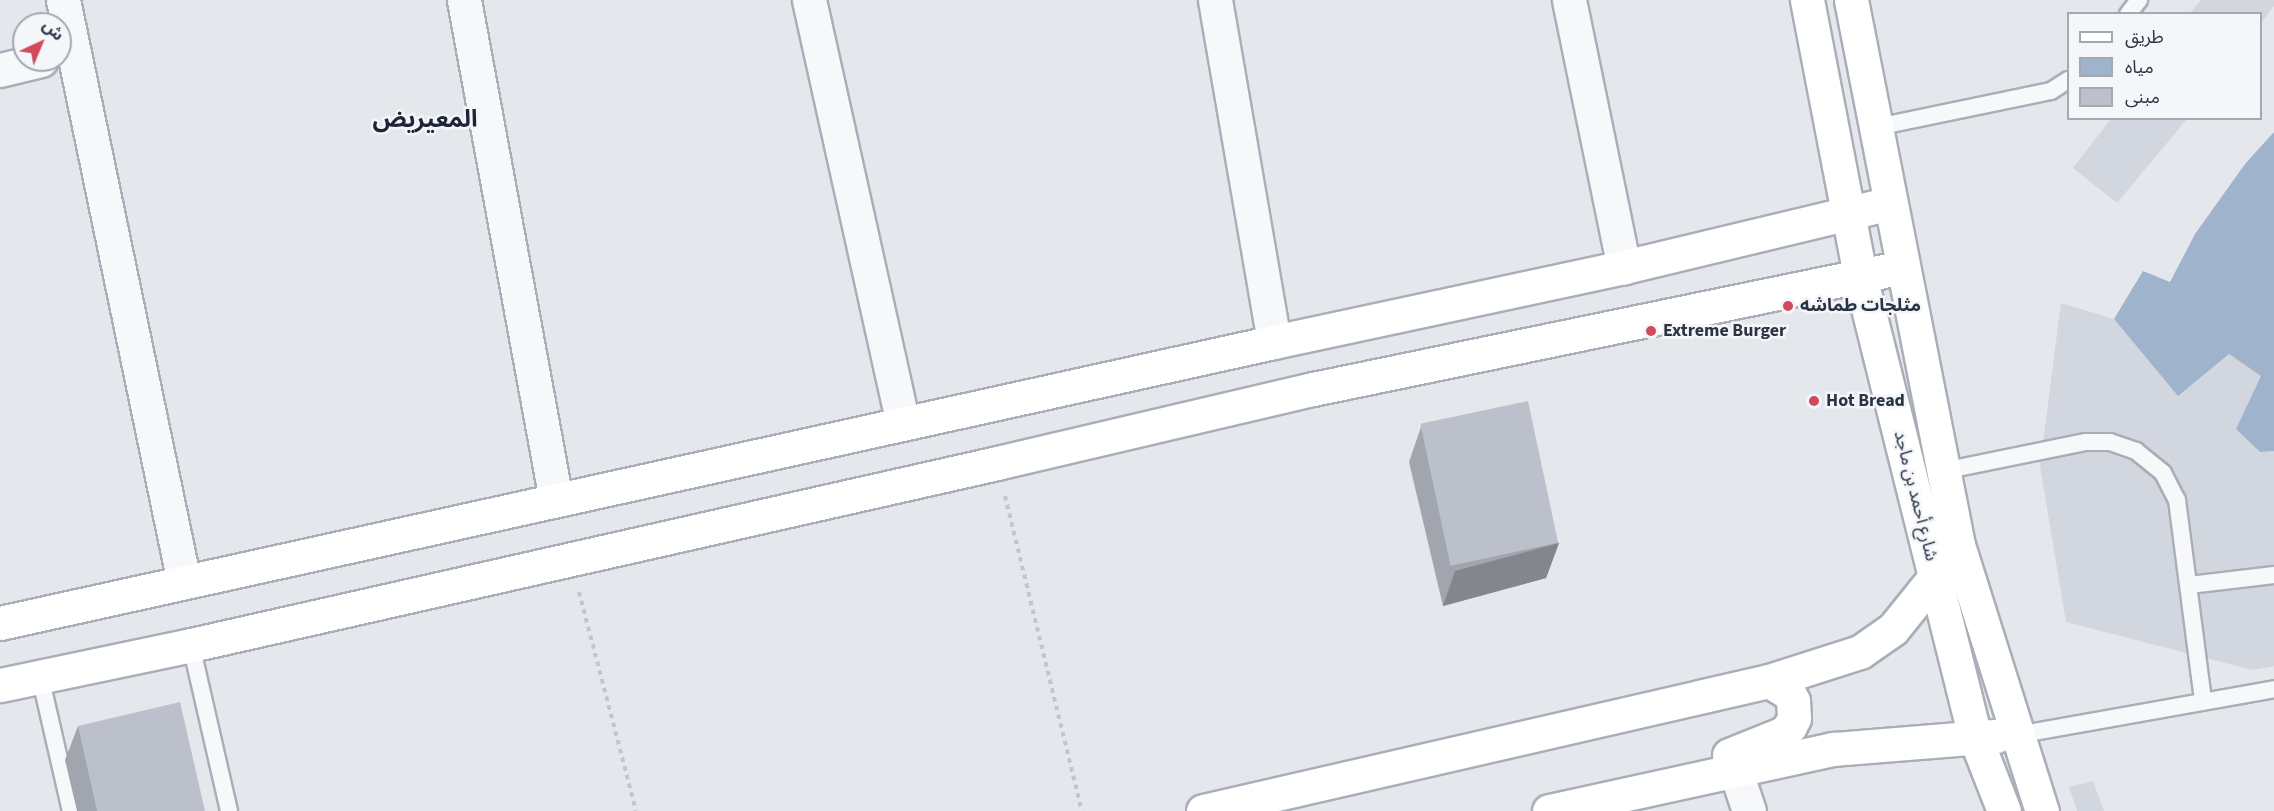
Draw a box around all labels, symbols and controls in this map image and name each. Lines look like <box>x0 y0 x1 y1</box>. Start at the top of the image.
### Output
north arrow <box>12 12 72 72</box>
legend <box>2067 12 2262 120</box>
text: ش <box>38 15 69 46</box>
text: طريق <box>2125 25 2164 50</box>
text: مياه <box>2125 55 2154 80</box>
text: مبنى <box>2125 85 2160 110</box>
district label: المعيريض <box>372 106 478 134</box>
place label: مثلجات طماشه <box>1800 295 1921 317</box>
marker: مثلجات طماشه <box>1781 299 1795 313</box>
place label: Extreme Burger <box>1663 320 1786 342</box>
marker: Extreme Burger <box>1644 324 1658 338</box>
place label: Hot Bread <box>1826 390 1905 412</box>
marker: Hot Bread <box>1807 394 1821 408</box>
street label: شارع أحمد بن ماجد <box>1888 429 1942 563</box>

